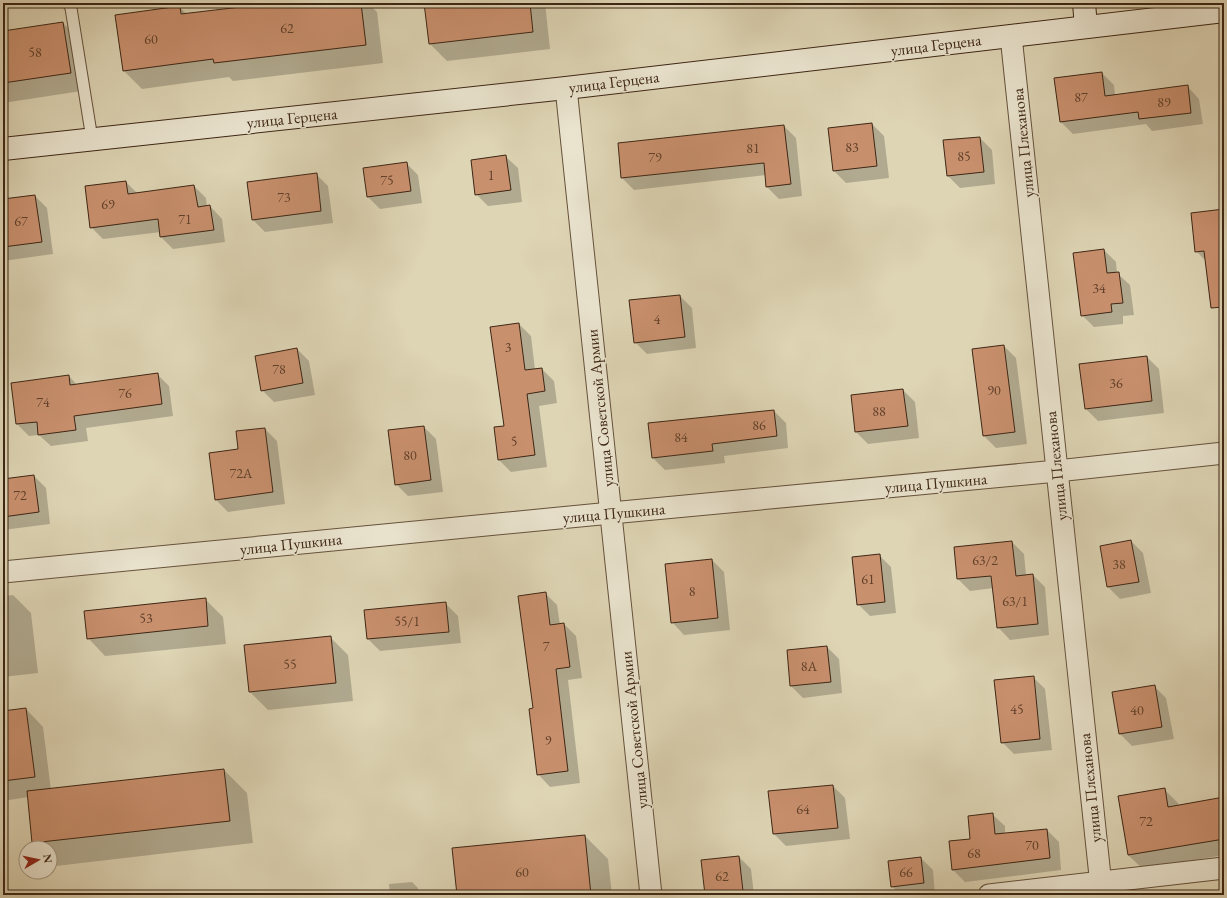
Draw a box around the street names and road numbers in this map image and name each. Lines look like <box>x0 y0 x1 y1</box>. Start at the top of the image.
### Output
street label: улица Герцена <box>889 29 983 61</box>
street label: улица Герцена <box>567 66 661 98</box>
street label: улица Плеханова <box>1007 87 1039 199</box>
street label: улица Герцена <box>246 103 339 133</box>
street label: улица Советской Армии <box>581 327 619 488</box>
street label: улица Плеханова <box>1040 410 1072 522</box>
street label: улица Пушкина <box>884 468 989 498</box>
street label: улица Пушкина <box>562 498 667 528</box>
street label: улица Пушкина <box>239 528 344 560</box>
street label: улица Советской Армии <box>615 649 653 810</box>
street label: улица Плеханова <box>1074 732 1106 844</box>

